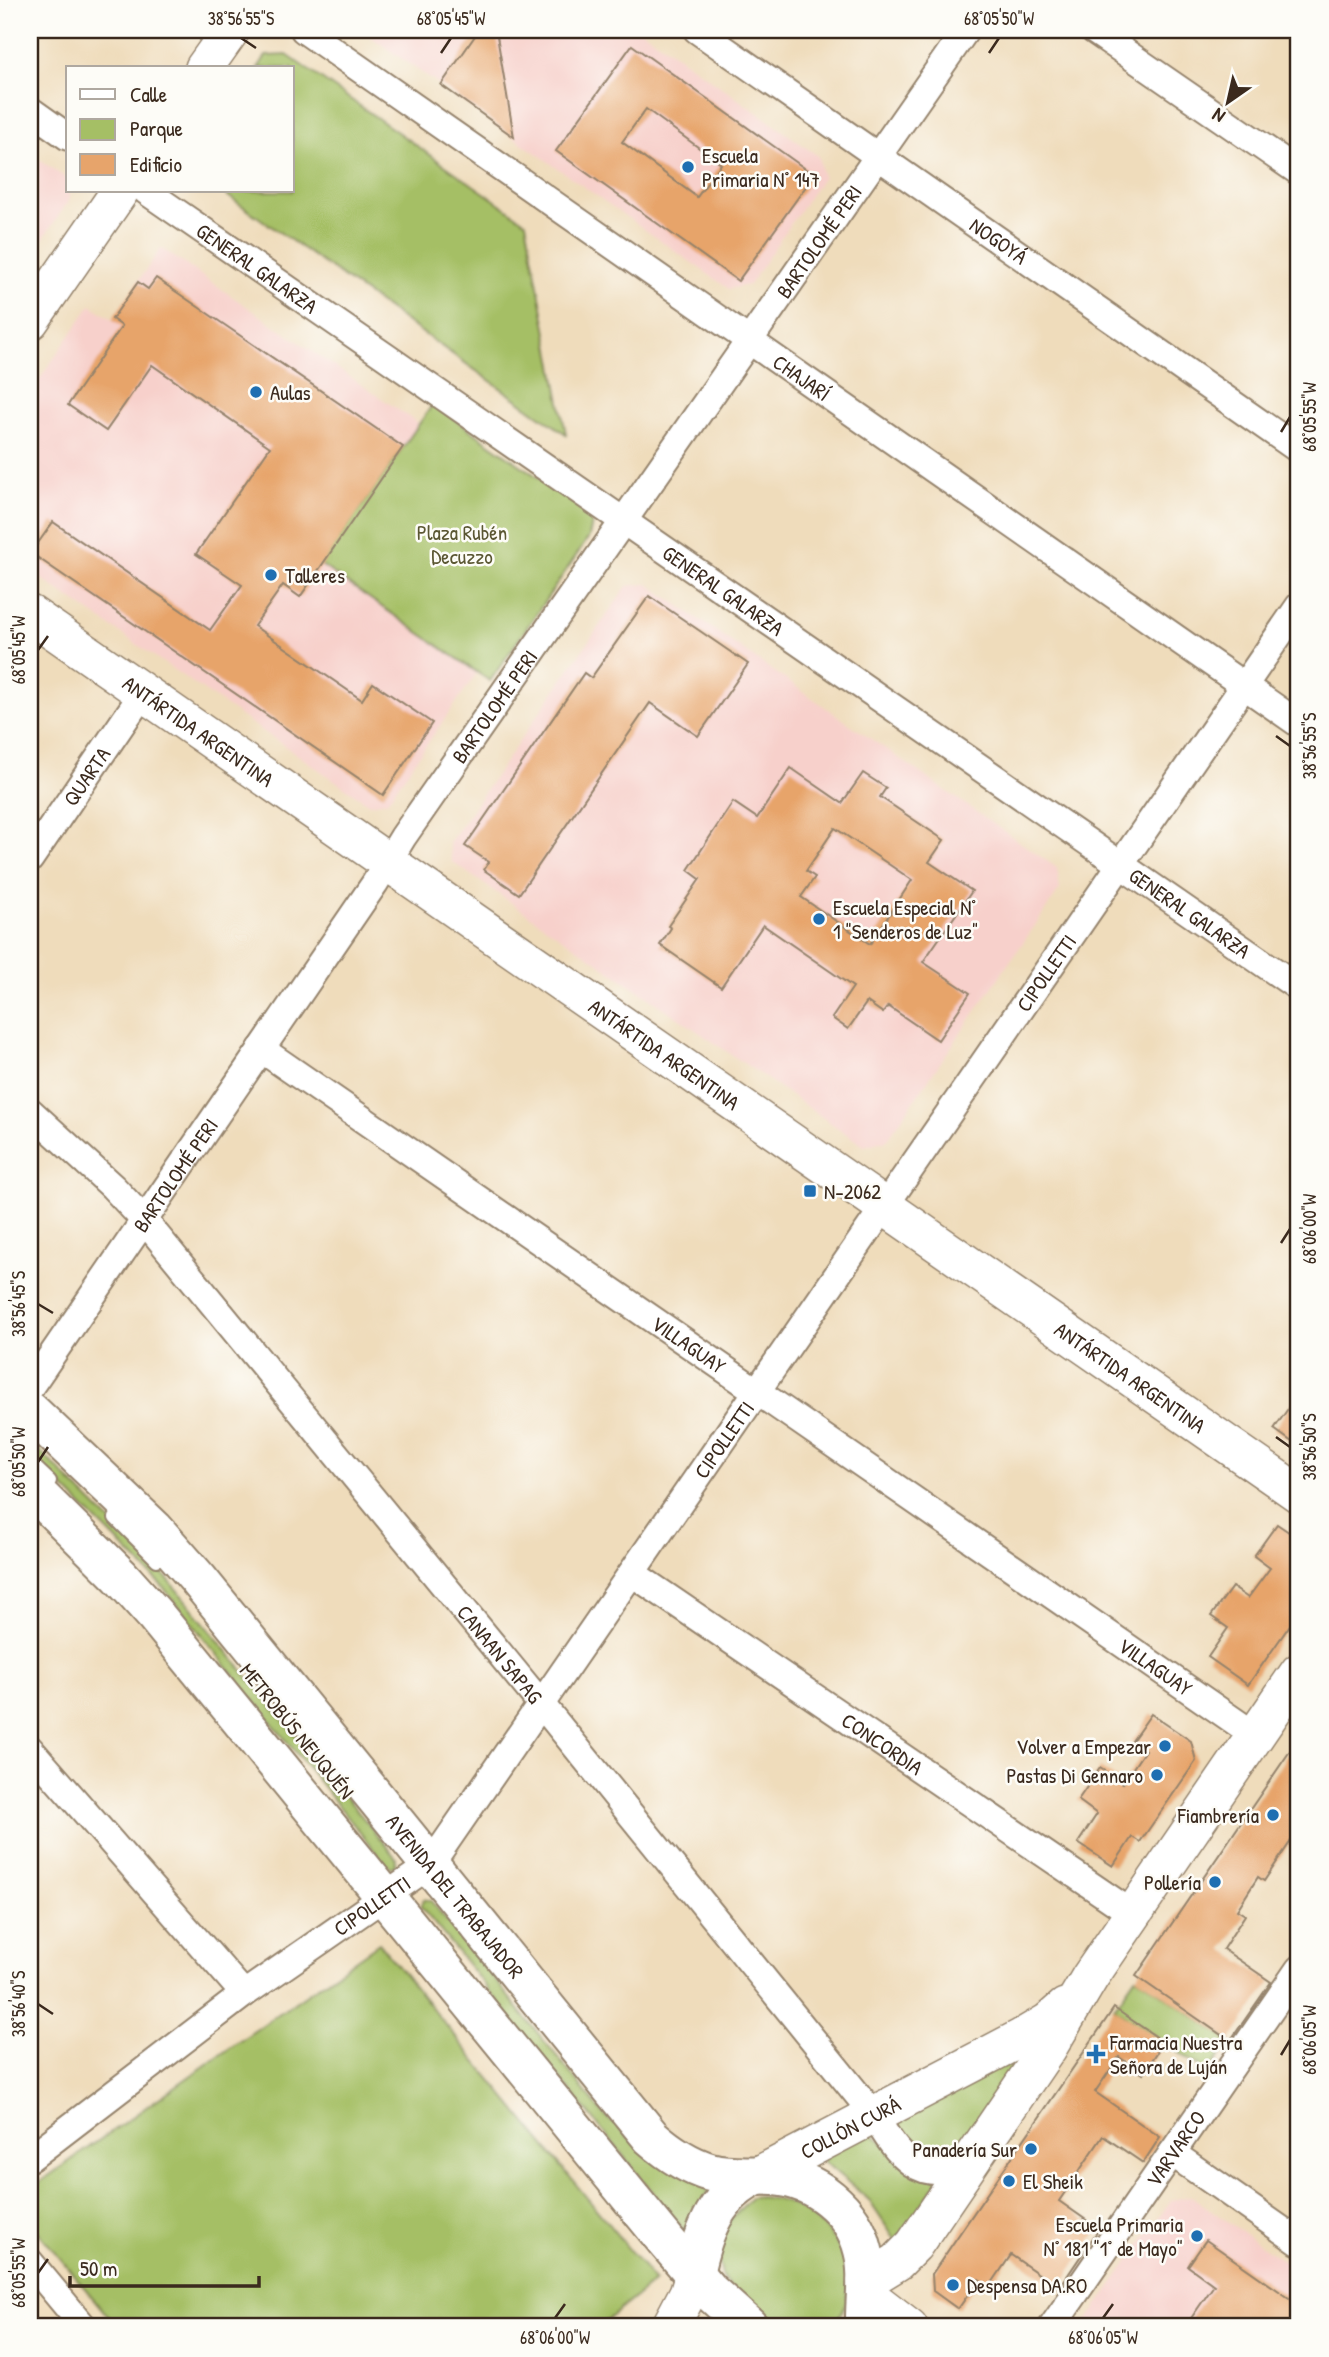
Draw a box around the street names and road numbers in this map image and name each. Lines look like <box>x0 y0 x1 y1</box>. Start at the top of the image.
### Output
street label: BARTOLOMÉ PERI <box>769 179 868 304</box>
street label: NOGOYÁ <box>964 210 1033 271</box>
street label: GENERAL GALARZA <box>191 216 323 320</box>
street label: CHAJARÍ <box>767 347 836 408</box>
street label: GENERAL GALARZA <box>657 538 790 642</box>
street label: BARTOLOMÉ PERI <box>445 644 544 769</box>
street label: ANTÁRTIDA ARGENTINA <box>117 668 280 793</box>
street label: QUARTA <box>56 741 117 811</box>
street label: GENERAL GALARZA <box>1124 861 1256 965</box>
street label: CIPOLLETTI <box>1009 929 1083 1017</box>
street label: ANTÁRTIDA ARGENTINA <box>583 991 746 1116</box>
street label: BARTOLOMÉ PERI <box>126 1112 224 1238</box>
street label: VILLAGUAY <box>646 1309 732 1381</box>
street label: ANTÁRTIDA ARGENTINA <box>1049 1315 1212 1440</box>
street label: CIPOLLETTI <box>687 1395 761 1484</box>
street label: CANAAN SAPAG <box>451 1598 549 1709</box>
street label: VILLAGUAY <box>1113 1631 1199 1703</box>
street label: METROBÚS NEUQUÉN <box>233 1657 361 1805</box>
street label: CONCORDIA <box>836 1706 929 1781</box>
street label: AVENIDA DEL TRABAJADOR <box>380 1807 531 1984</box>
street label: CIPOLLETTI <box>327 1869 416 1942</box>
street label: COLLÓN CURÁ <box>795 2089 905 2165</box>
street label: VARVARCO <box>1139 2105 1212 2192</box>

